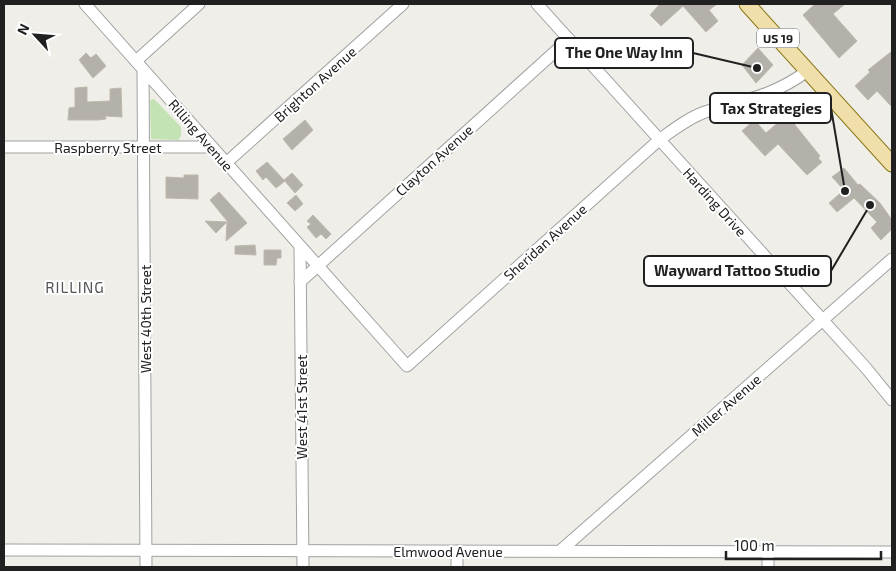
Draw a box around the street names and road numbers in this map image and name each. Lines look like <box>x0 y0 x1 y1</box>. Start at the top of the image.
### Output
road number: US 19 <box>757 28 799 48</box>
street label: Brighton Avenue <box>270 43 360 125</box>
street label: Rilling Avenue <box>165 96 237 174</box>
street label: Clayton Avenue <box>392 121 476 199</box>
street label: Raspberry Street <box>54 139 162 156</box>
street label: Harding Drive <box>680 164 750 240</box>
street label: Sheridan Avenue <box>500 200 590 284</box>
street label: West 40th Street <box>137 265 154 373</box>
street label: West 41st Street <box>293 355 310 459</box>
street label: Miller Avenue <box>688 370 764 440</box>
street label: Elmwood Avenue <box>393 543 503 560</box>

